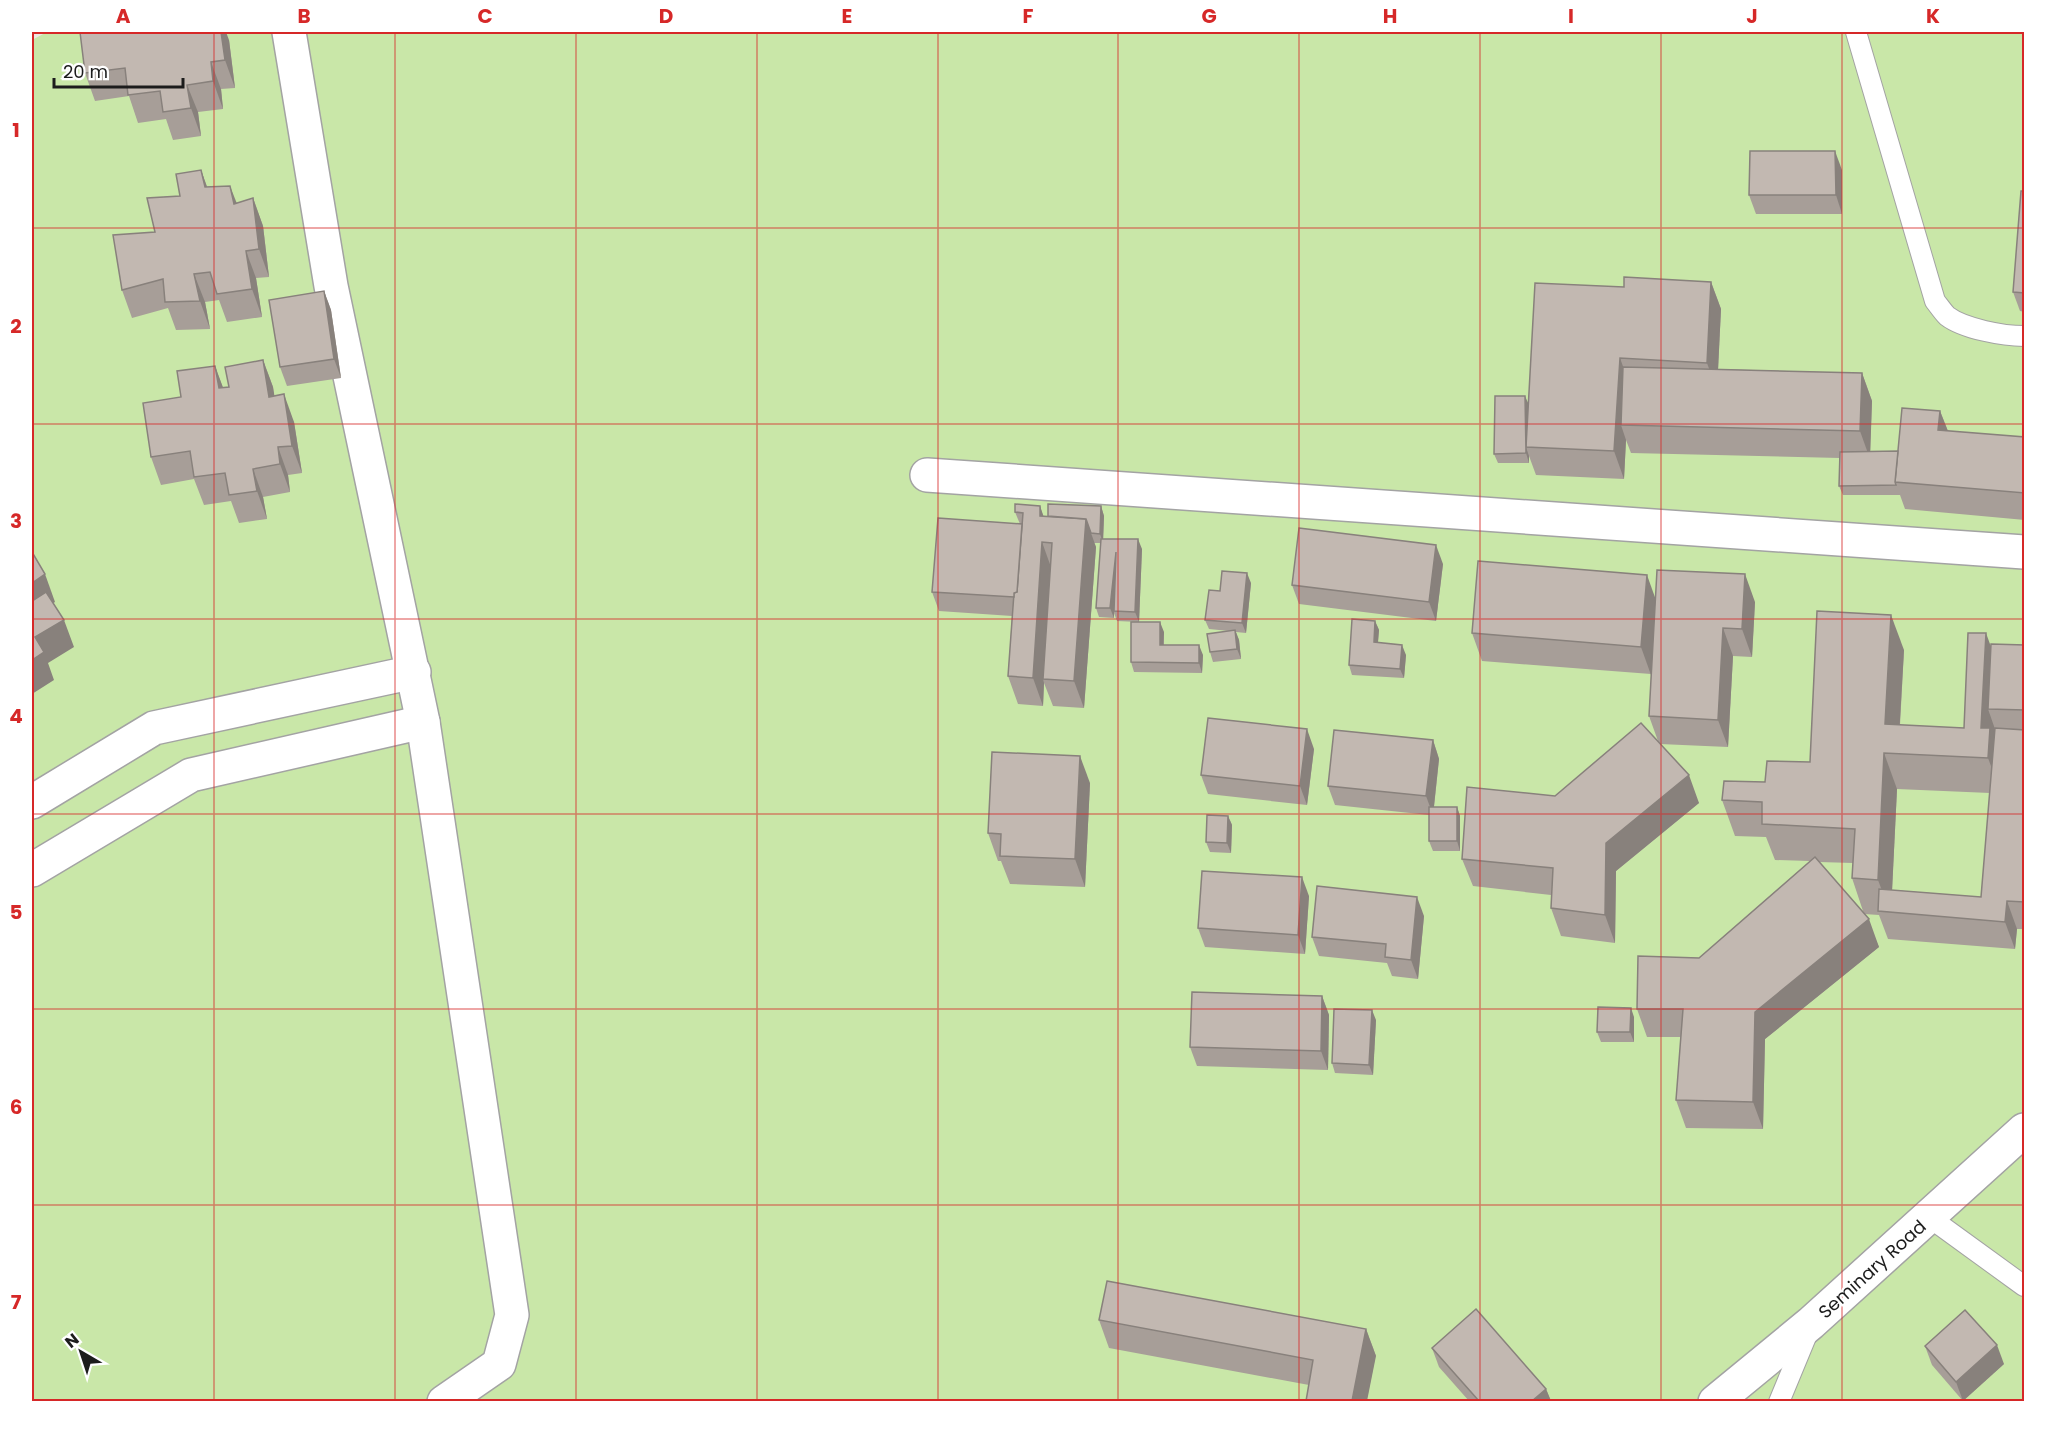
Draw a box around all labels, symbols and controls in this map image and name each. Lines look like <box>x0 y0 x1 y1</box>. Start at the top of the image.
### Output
text: A <box>116 2 131 30</box>
text: B <box>297 2 311 30</box>
text: C <box>477 2 493 30</box>
text: D <box>659 2 673 30</box>
text: E <box>842 2 852 30</box>
text: F <box>1023 2 1034 30</box>
text: G <box>1201 2 1217 30</box>
text: H <box>1383 2 1397 30</box>
text: I <box>1568 2 1574 30</box>
text: J <box>1746 2 1758 30</box>
text: K <box>1926 2 1940 30</box>
scale bar <box>54 51 183 89</box>
text: 20 m <box>63 59 108 84</box>
text: 1 <box>12 116 20 144</box>
text: 2 <box>10 312 22 340</box>
text: 3 <box>10 507 22 535</box>
text: 4 <box>9 702 23 730</box>
text: 5 <box>10 898 23 926</box>
text: 6 <box>10 1093 22 1121</box>
street label: Seminary Road <box>1813 1214 1931 1324</box>
text: 7 <box>11 1288 22 1316</box>
north arrow <box>51 1322 111 1382</box>
text: N <box>60 1328 84 1353</box>

